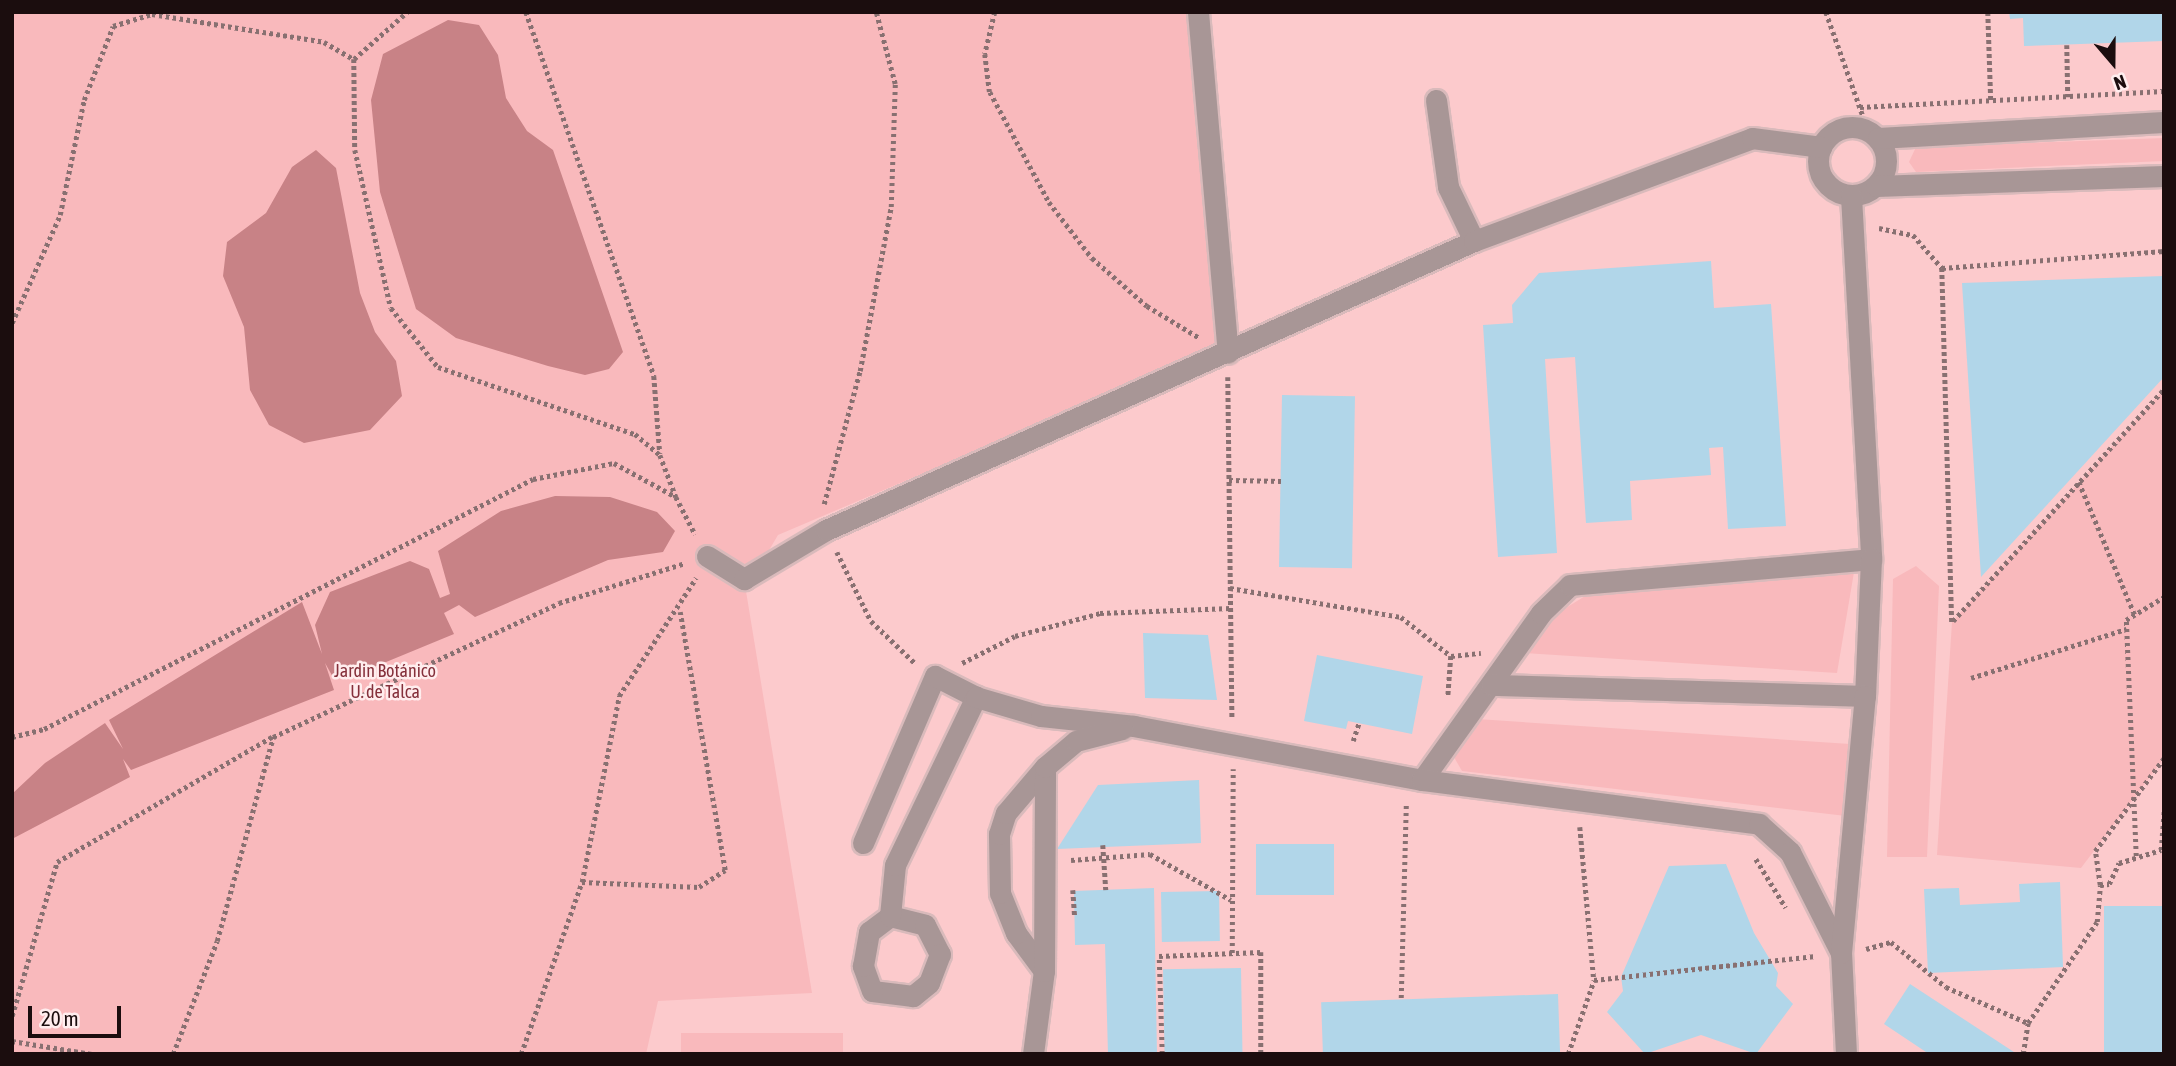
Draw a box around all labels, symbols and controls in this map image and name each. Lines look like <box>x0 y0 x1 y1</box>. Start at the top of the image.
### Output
north arrow <box>2078 28 2148 98</box>
text: N <box>2111 70 2129 95</box>
park label: Jardin Botánico U. de Talca <box>334 661 436 704</box>
scale bar <box>32 992 124 1036</box>
text: 20 m <box>41 1006 79 1030</box>

